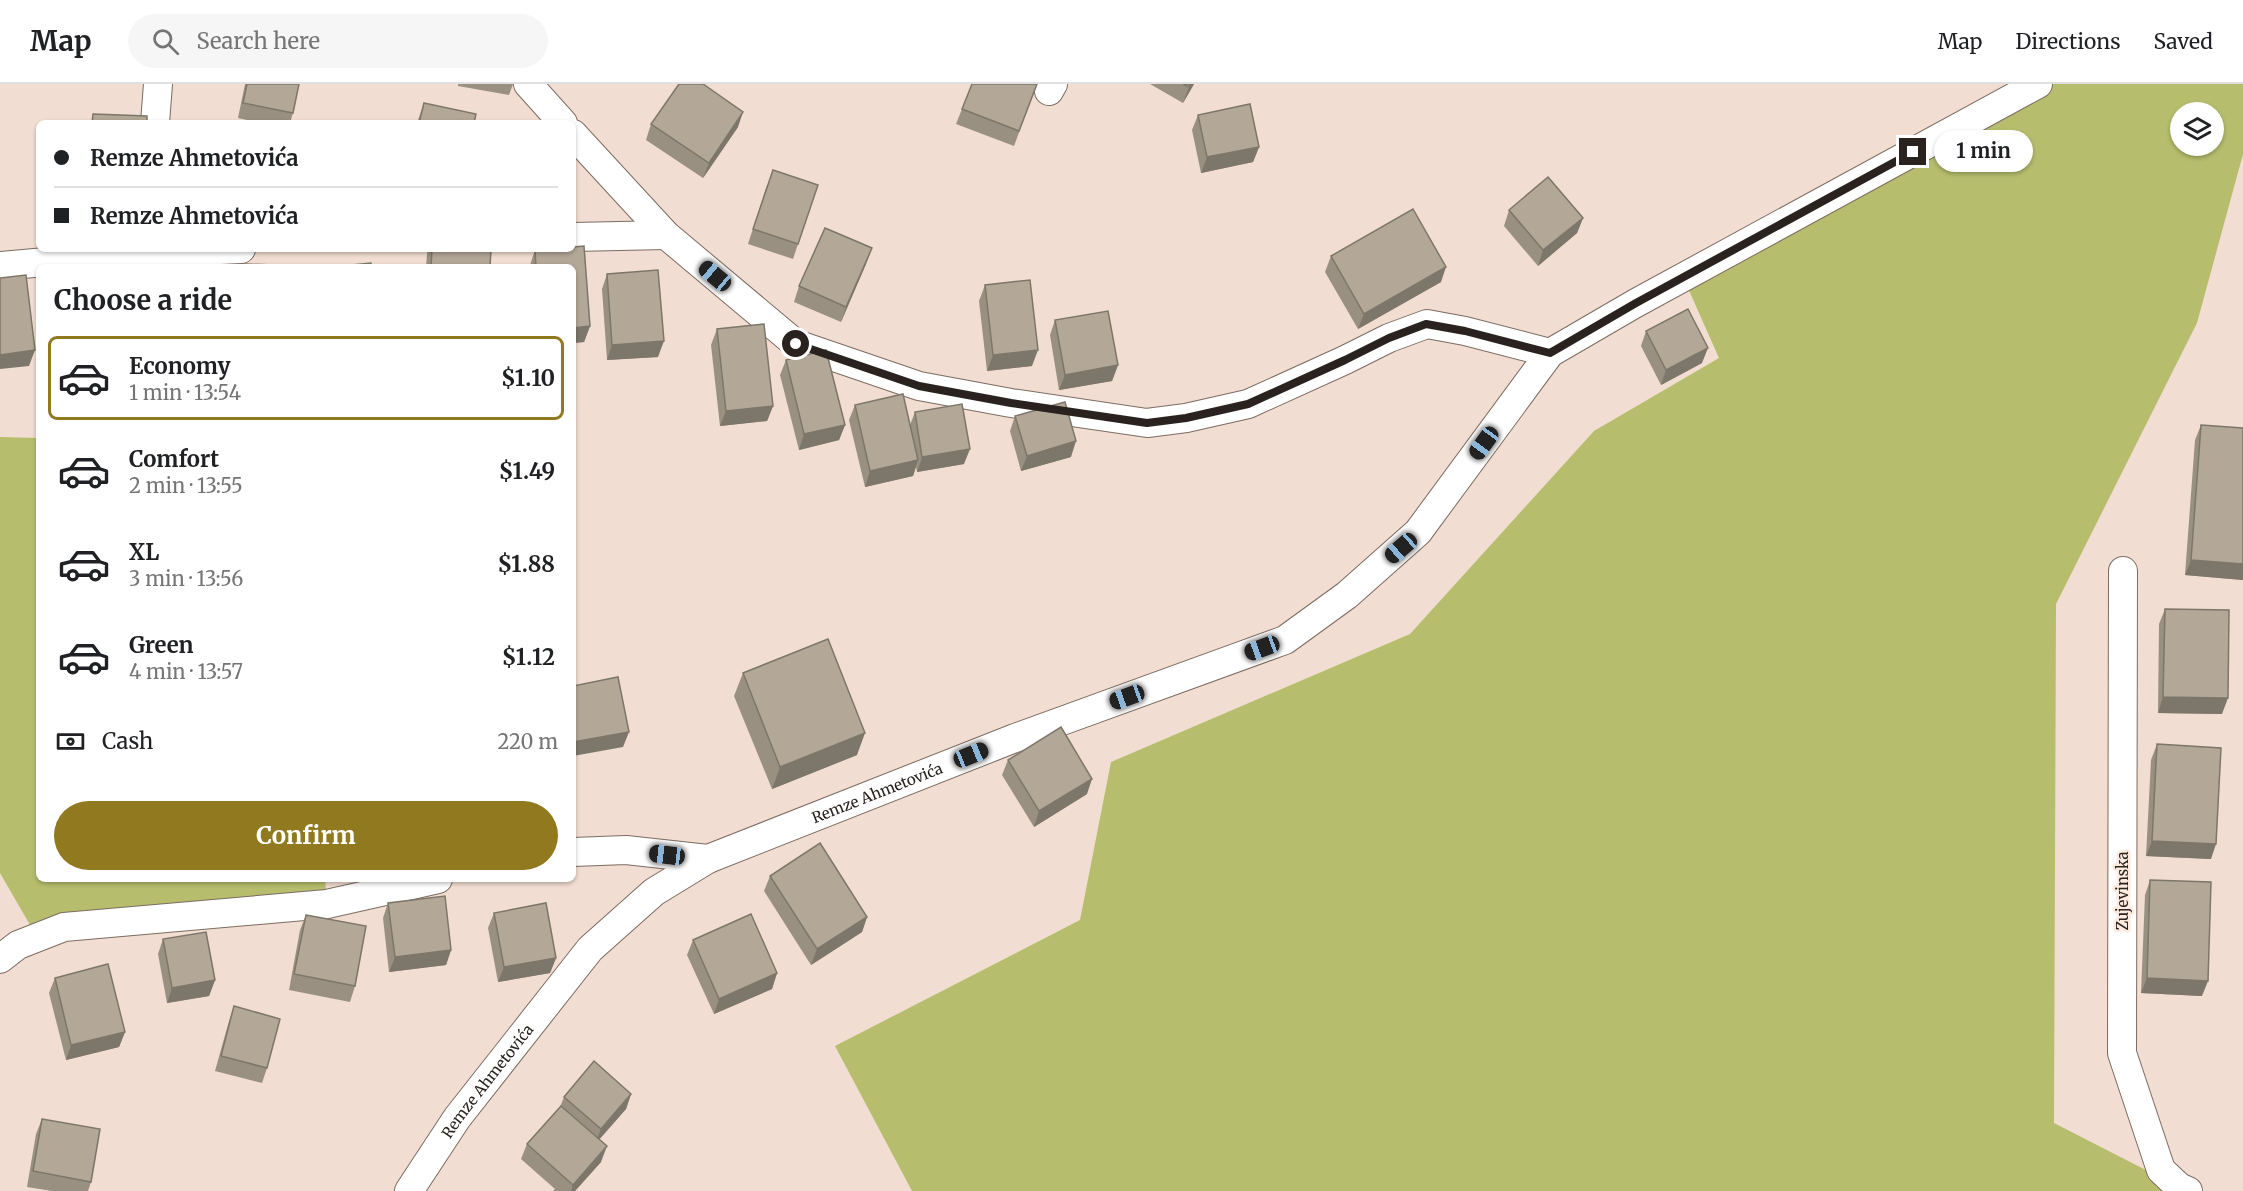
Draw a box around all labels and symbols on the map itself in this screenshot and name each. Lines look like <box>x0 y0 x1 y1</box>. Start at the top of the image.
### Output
callout: 1 min <box>1934 131 2033 173</box>
route end <box>1899 138 1926 165</box>
car <box>695 258 735 294</box>
route start <box>782 330 809 357</box>
car <box>1466 423 1502 463</box>
car <box>1382 529 1420 567</box>
car <box>1242 633 1282 663</box>
car <box>1107 682 1147 712</box>
car <box>951 740 991 770</box>
street label: Remze Ahmetovića <box>809 758 945 827</box>
car <box>648 844 686 866</box>
street label: Zujevinska <box>2113 851 2132 931</box>
street label: Remze Ahmetovića <box>437 1020 537 1142</box>

